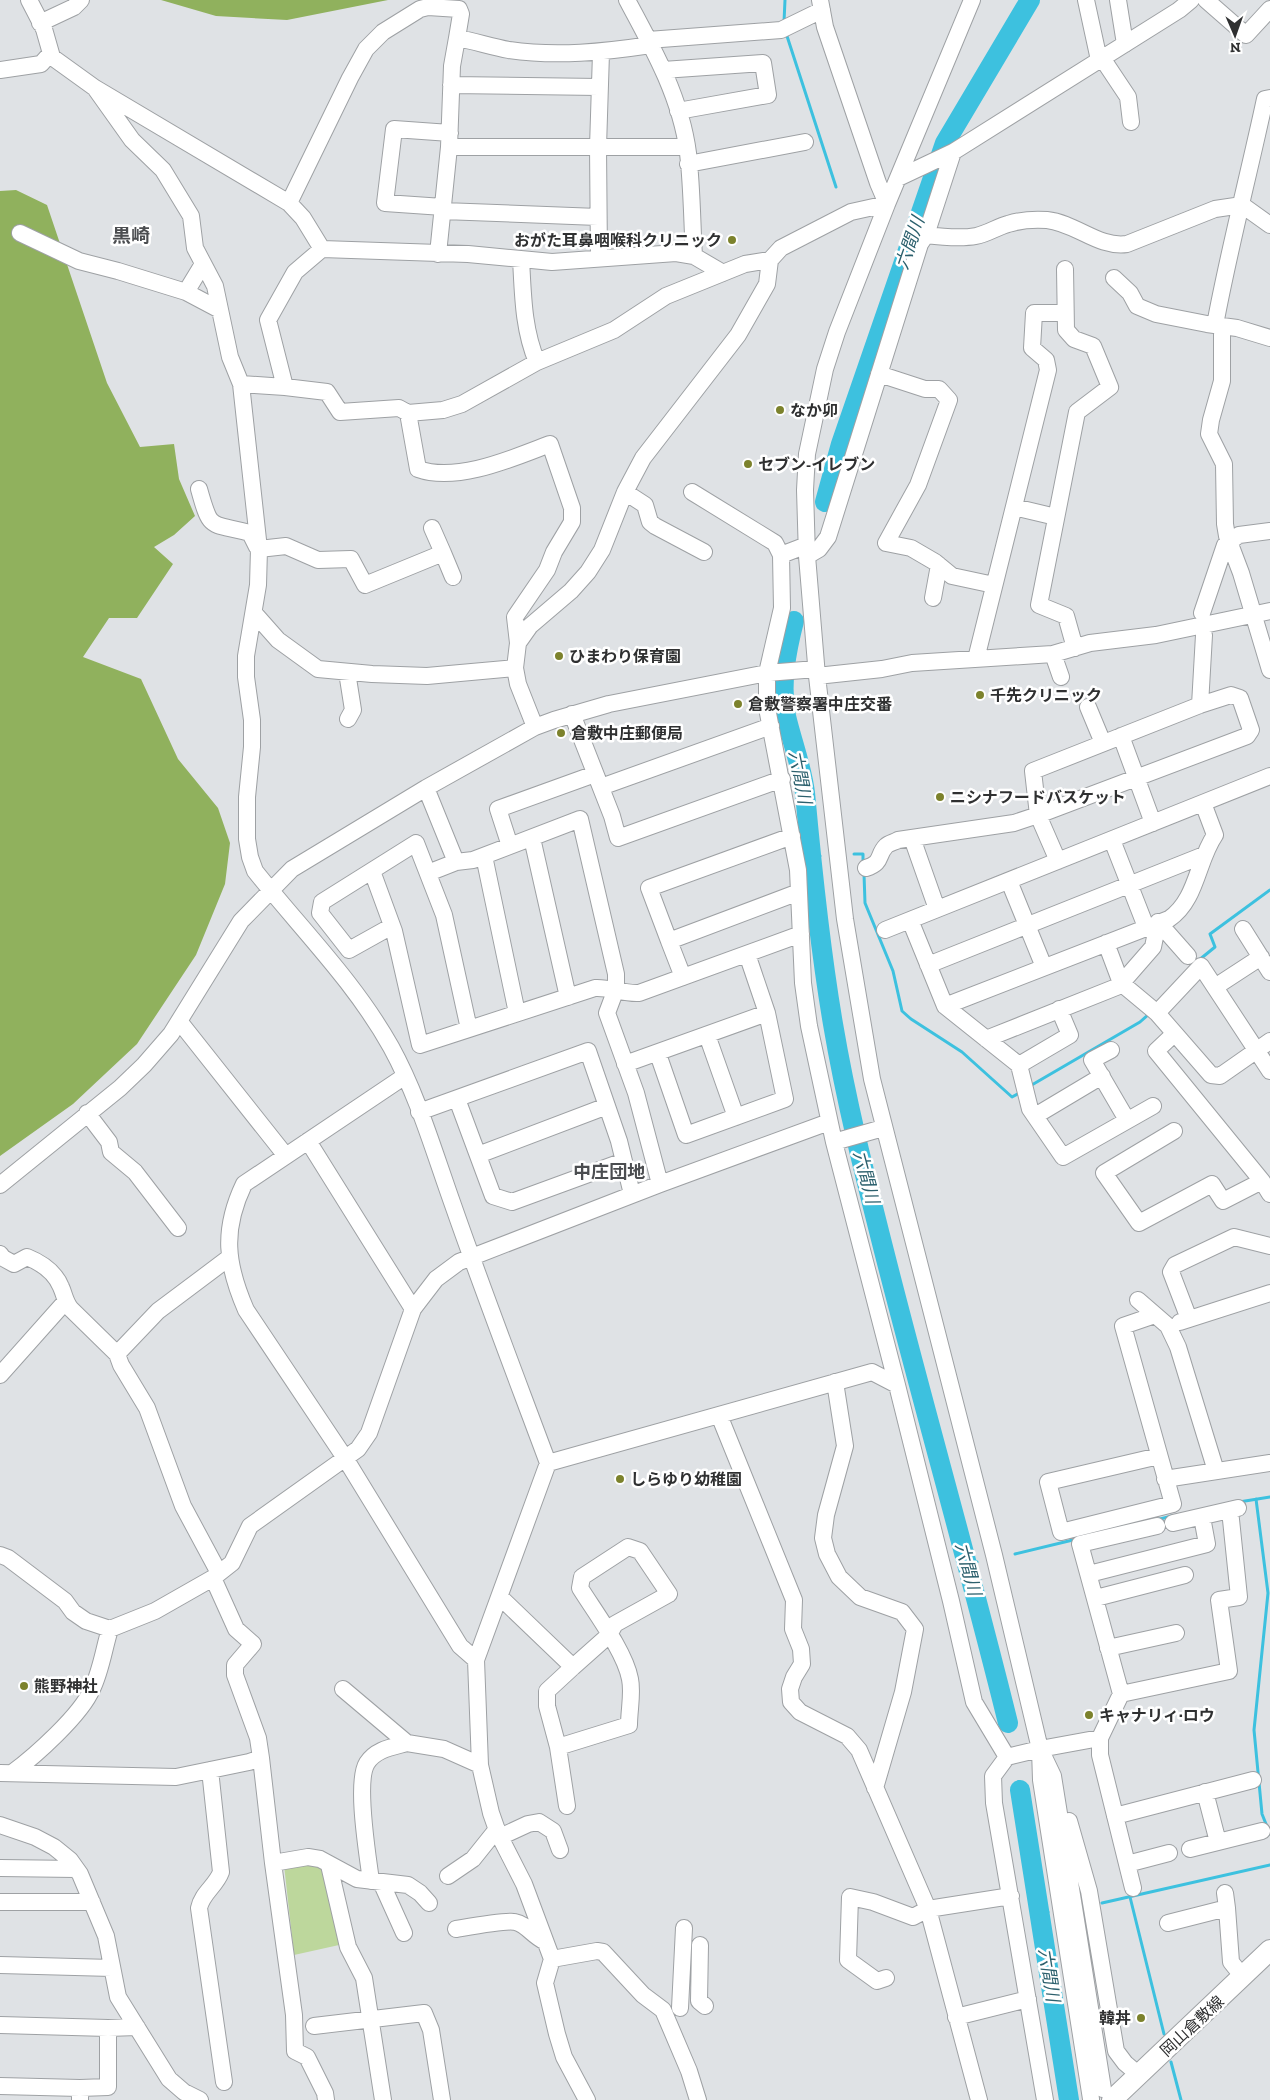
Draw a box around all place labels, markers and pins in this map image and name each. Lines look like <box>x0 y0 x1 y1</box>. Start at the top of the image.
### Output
place label: おがた耳鼻咽喉科クリニック <box>514 231 722 250</box>
marker: おがた耳鼻咽喉科クリニック <box>726 234 738 246</box>
place label: なか卯 <box>790 401 838 420</box>
marker: なか卯 <box>774 404 786 416</box>
place label: セブン-イレブン <box>758 455 875 474</box>
marker: セブン-イレブン <box>742 458 754 470</box>
place label: ひまわり保育園 <box>569 647 681 666</box>
marker: ひまわり保育園 <box>553 650 565 662</box>
place label: 千先クリニック <box>990 686 1102 705</box>
marker: 千先クリニック <box>974 689 986 701</box>
place label: 倉敷警察署中庄交番 <box>748 695 892 714</box>
marker: 倉敷警察署中庄交番 <box>732 698 744 710</box>
place label: 倉敷中庄郵便局 <box>571 724 683 743</box>
marker: 倉敷中庄郵便局 <box>555 727 567 739</box>
place label: ニシナフードバスケット <box>950 788 1126 807</box>
marker: ニシナフードバスケット <box>934 791 946 803</box>
place label: しらゆり幼稚園 <box>630 1470 742 1489</box>
marker: しらゆり幼稚園 <box>614 1473 626 1485</box>
place label: 熊野神社 <box>34 1677 98 1696</box>
marker: 熊野神社 <box>18 1680 30 1692</box>
place label: キャナリィ·ロウ <box>1099 1706 1215 1725</box>
marker: キャナリィ·ロウ <box>1083 1709 1095 1721</box>
place label: 韓丼 <box>1099 2009 1131 2028</box>
marker: 韓丼 <box>1135 2012 1147 2024</box>

